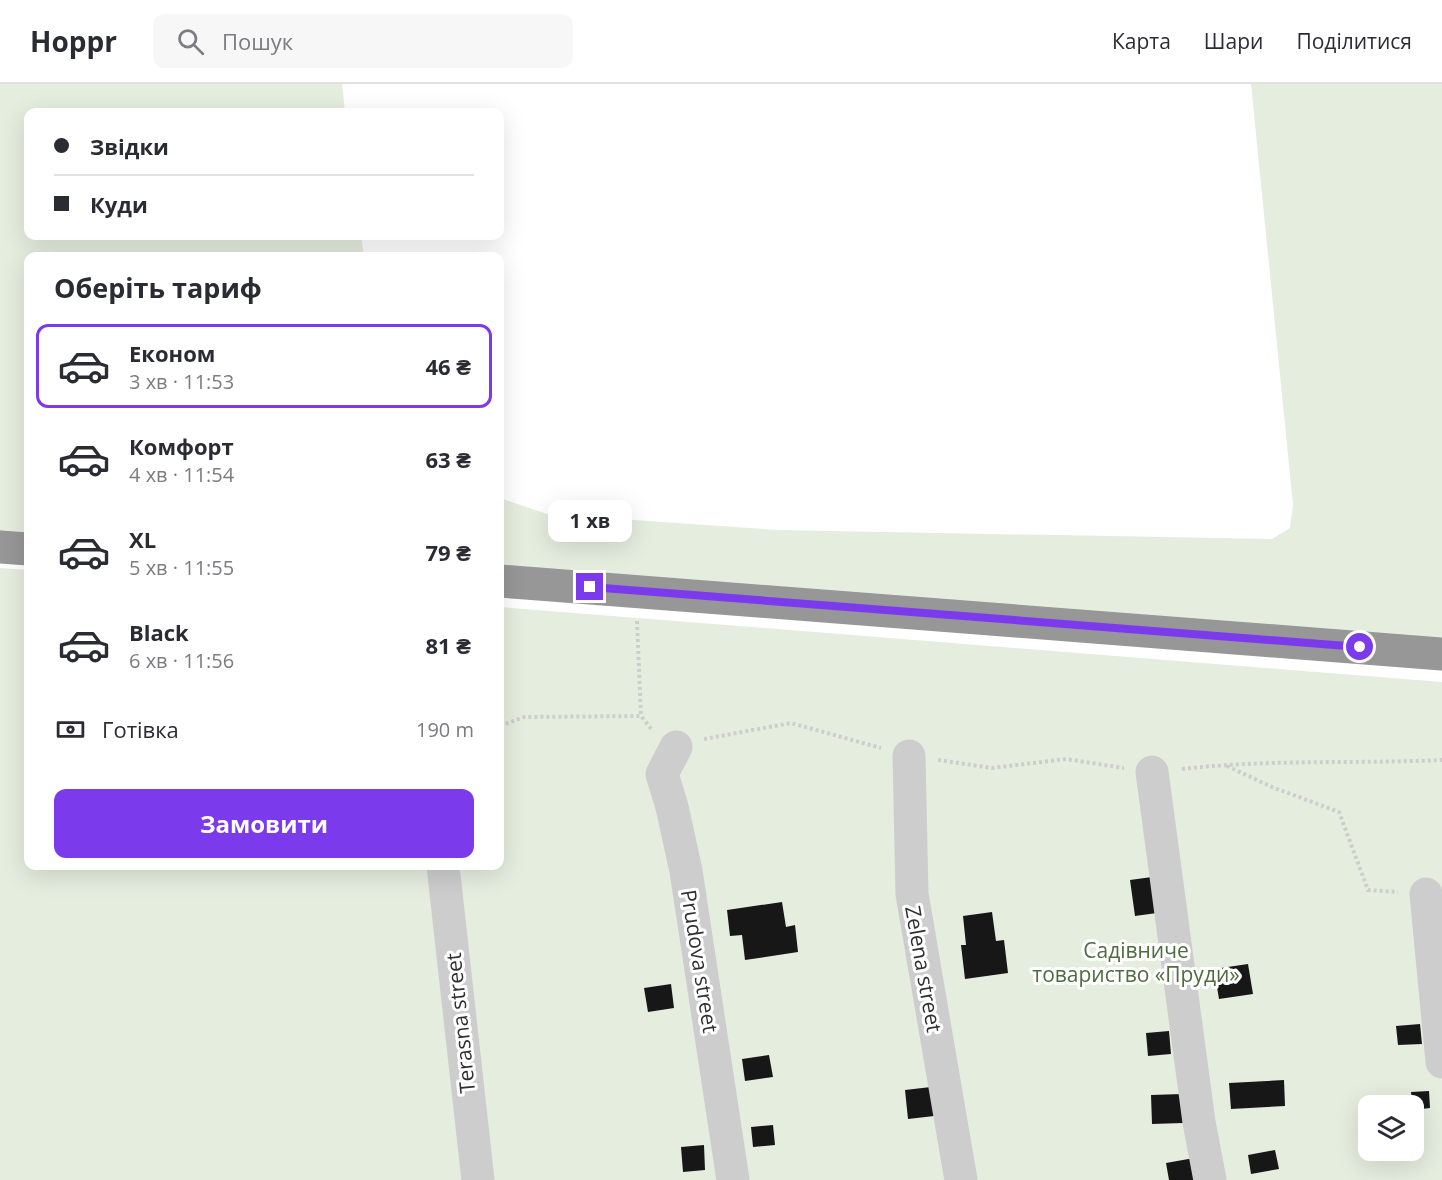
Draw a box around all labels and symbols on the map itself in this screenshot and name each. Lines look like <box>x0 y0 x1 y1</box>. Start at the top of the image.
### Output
callout: 1 хв <box>548 500 632 542</box>
route end <box>576 573 603 600</box>
route start <box>1346 633 1373 660</box>
street label: Prudova street <box>675 888 725 1034</box>
street label: Zelena street <box>899 904 949 1034</box>
park label: Садівниче товариство «Пруди» <box>1032 936 1240 988</box>
street label: Terasna street <box>439 952 481 1094</box>

